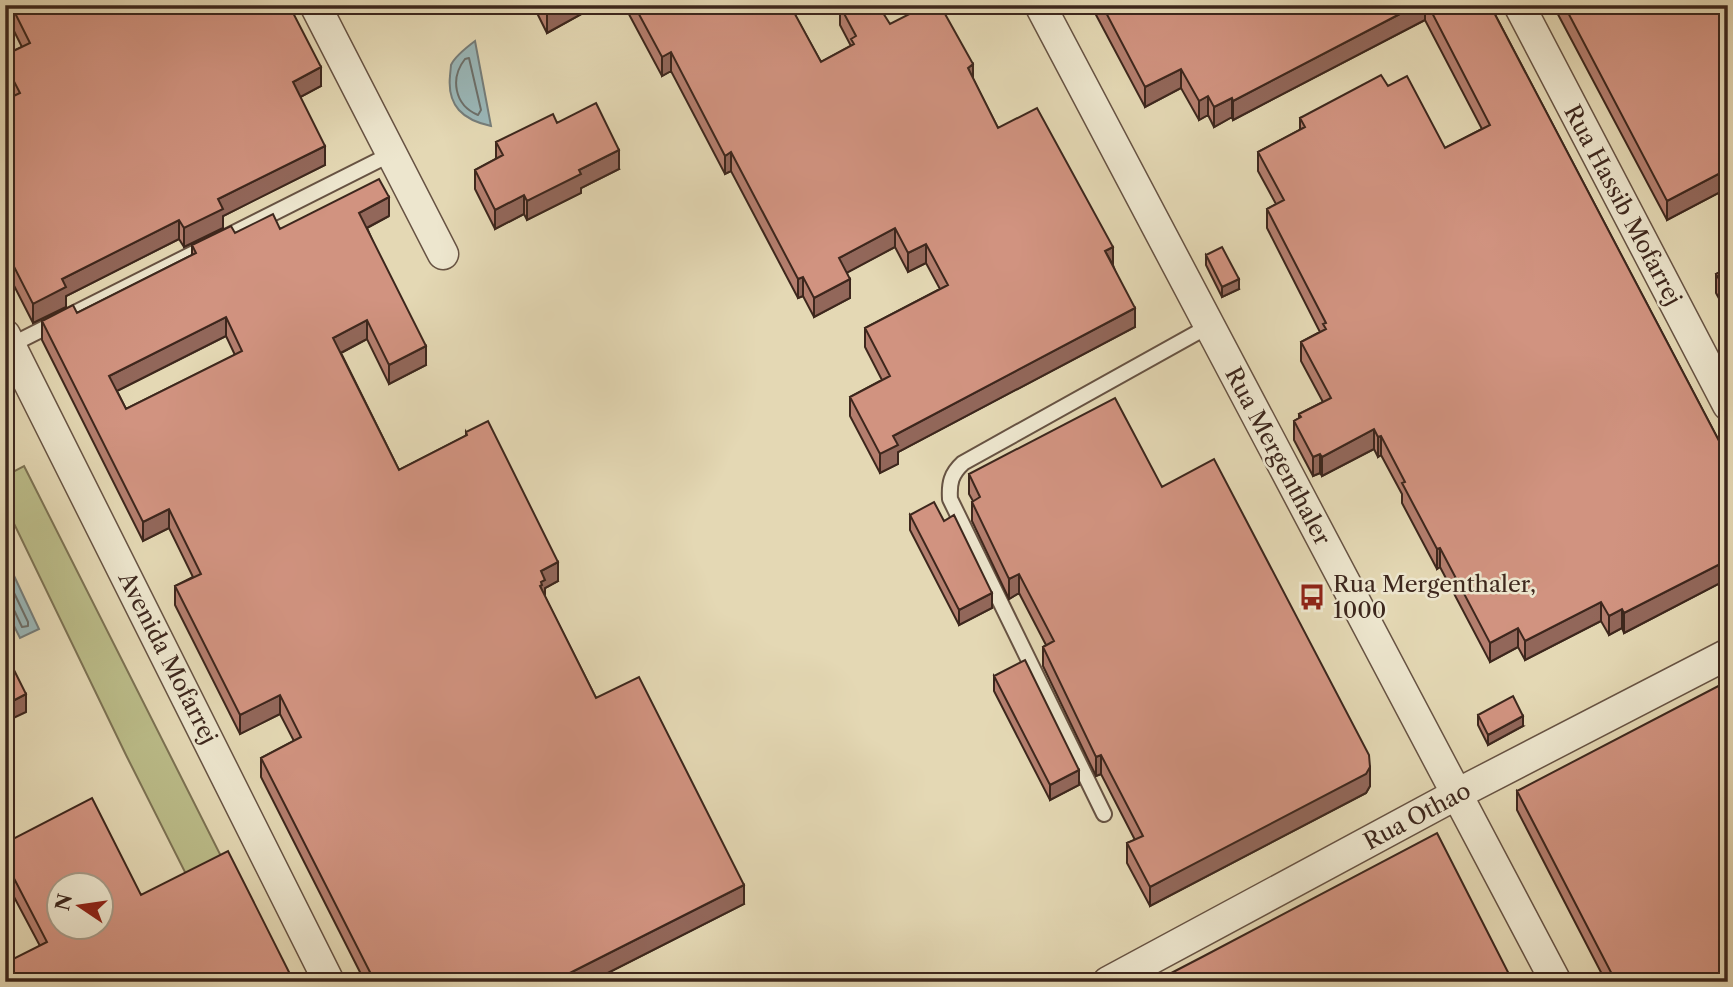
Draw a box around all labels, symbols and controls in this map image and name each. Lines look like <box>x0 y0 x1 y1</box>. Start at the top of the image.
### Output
street label: Rua Hassib Mofarrej <box>1558 100 1688 310</box>
street label: Rua Mergenthaler <box>1219 362 1337 550</box>
street label: Avenida Mofarrej <box>112 566 223 749</box>
place label: Rua Mergenthaler, 1000 <box>1333 570 1536 624</box>
bus stop icon: Rua Mergenthaler, 1000 <box>1297 582 1327 612</box>
street label: Rua Othao <box>1359 776 1475 856</box>
north arrow <box>46 872 116 942</box>
text: N <box>51 892 77 913</box>

